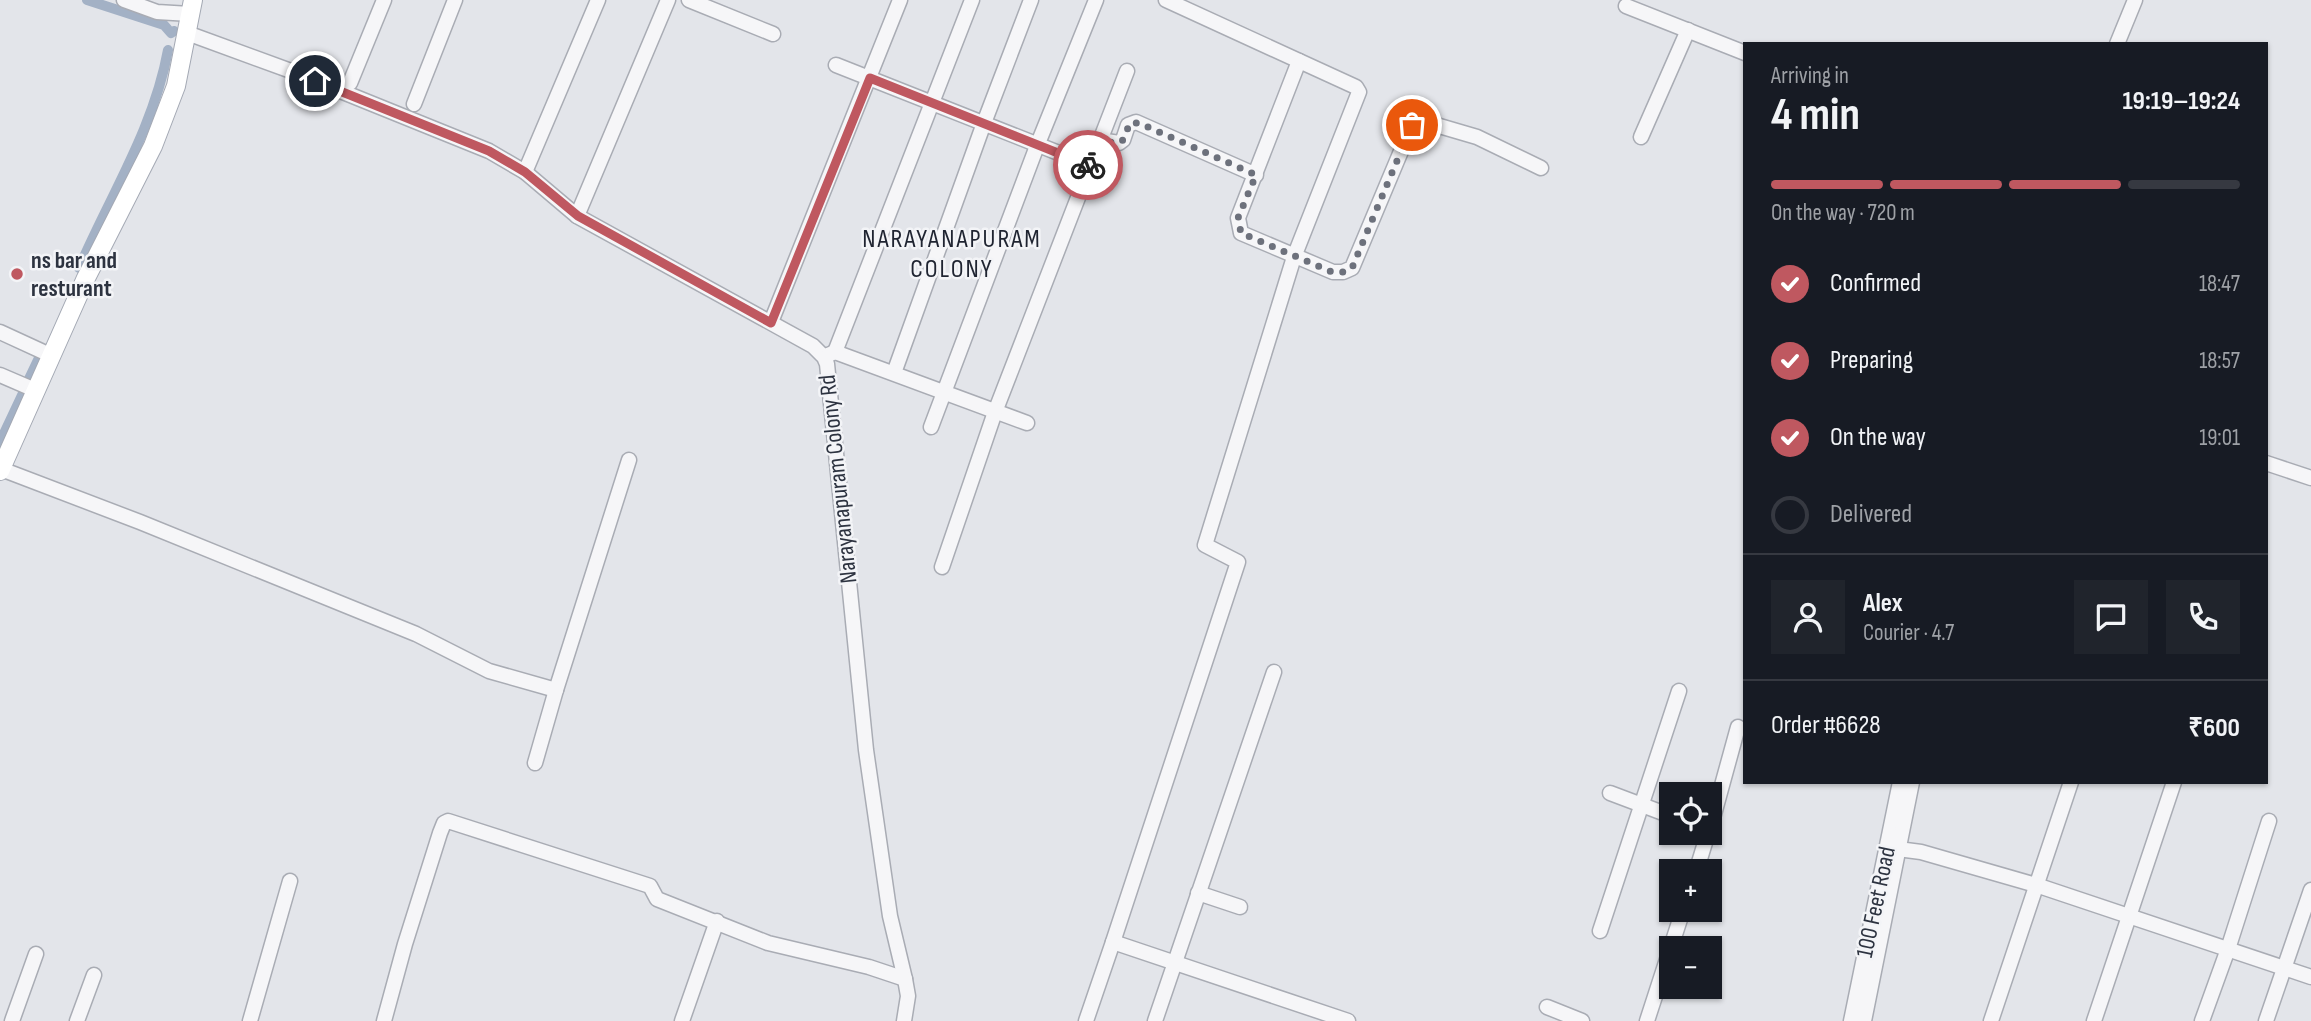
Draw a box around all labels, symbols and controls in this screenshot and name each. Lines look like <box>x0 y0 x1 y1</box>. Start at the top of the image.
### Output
pin <box>285 51 345 111</box>
icon: home <box>296 62 334 100</box>
text: Arriving in <box>1771 62 1849 90</box>
text: 19:19–19:24 <box>2122 86 2240 117</box>
text: 4 min <box>1771 88 1860 143</box>
pin <box>1382 95 1442 155</box>
icon: bag <box>1393 106 1431 144</box>
courier <box>1053 130 1123 200</box>
icon: bike <box>1069 146 1107 184</box>
text: On the way · 720 m <box>1771 199 1915 227</box>
district label: NARAYANAPURAM COLONY <box>862 224 1042 285</box>
place label: ns bar and resturant <box>31 246 117 303</box>
icon: check <box>1771 265 1809 303</box>
marker: ns bar and resturant <box>9 266 25 282</box>
text: Confirmed <box>1830 268 1921 299</box>
text: 18:47 <box>2199 270 2240 298</box>
icon: check <box>1771 342 1809 380</box>
text: Preparing <box>1830 345 1913 376</box>
text: 18:57 <box>2199 347 2240 375</box>
street label: Narayanapuram Colony Rd <box>813 373 863 585</box>
icon: check <box>1771 419 1809 457</box>
text: On the way <box>1830 422 1926 453</box>
text: 19:01 <box>2199 424 2240 452</box>
text: Delivered <box>1830 499 1912 530</box>
button: person <box>1771 580 1845 654</box>
button: chat <box>2074 580 2148 654</box>
button: phone <box>2166 580 2240 654</box>
text: Alex <box>1863 588 1903 619</box>
text: Courier · 4.7 <box>1863 619 1954 647</box>
text: Order #6628 <box>1771 710 1881 741</box>
text: ₹600 <box>2188 713 2240 744</box>
map controls <box>1659 782 1722 999</box>
button: locate <box>1659 782 1722 845</box>
street label: 100 Feet Road <box>1850 844 1902 960</box>
button: + <box>1659 859 1722 922</box>
button: − <box>1659 936 1722 999</box>

